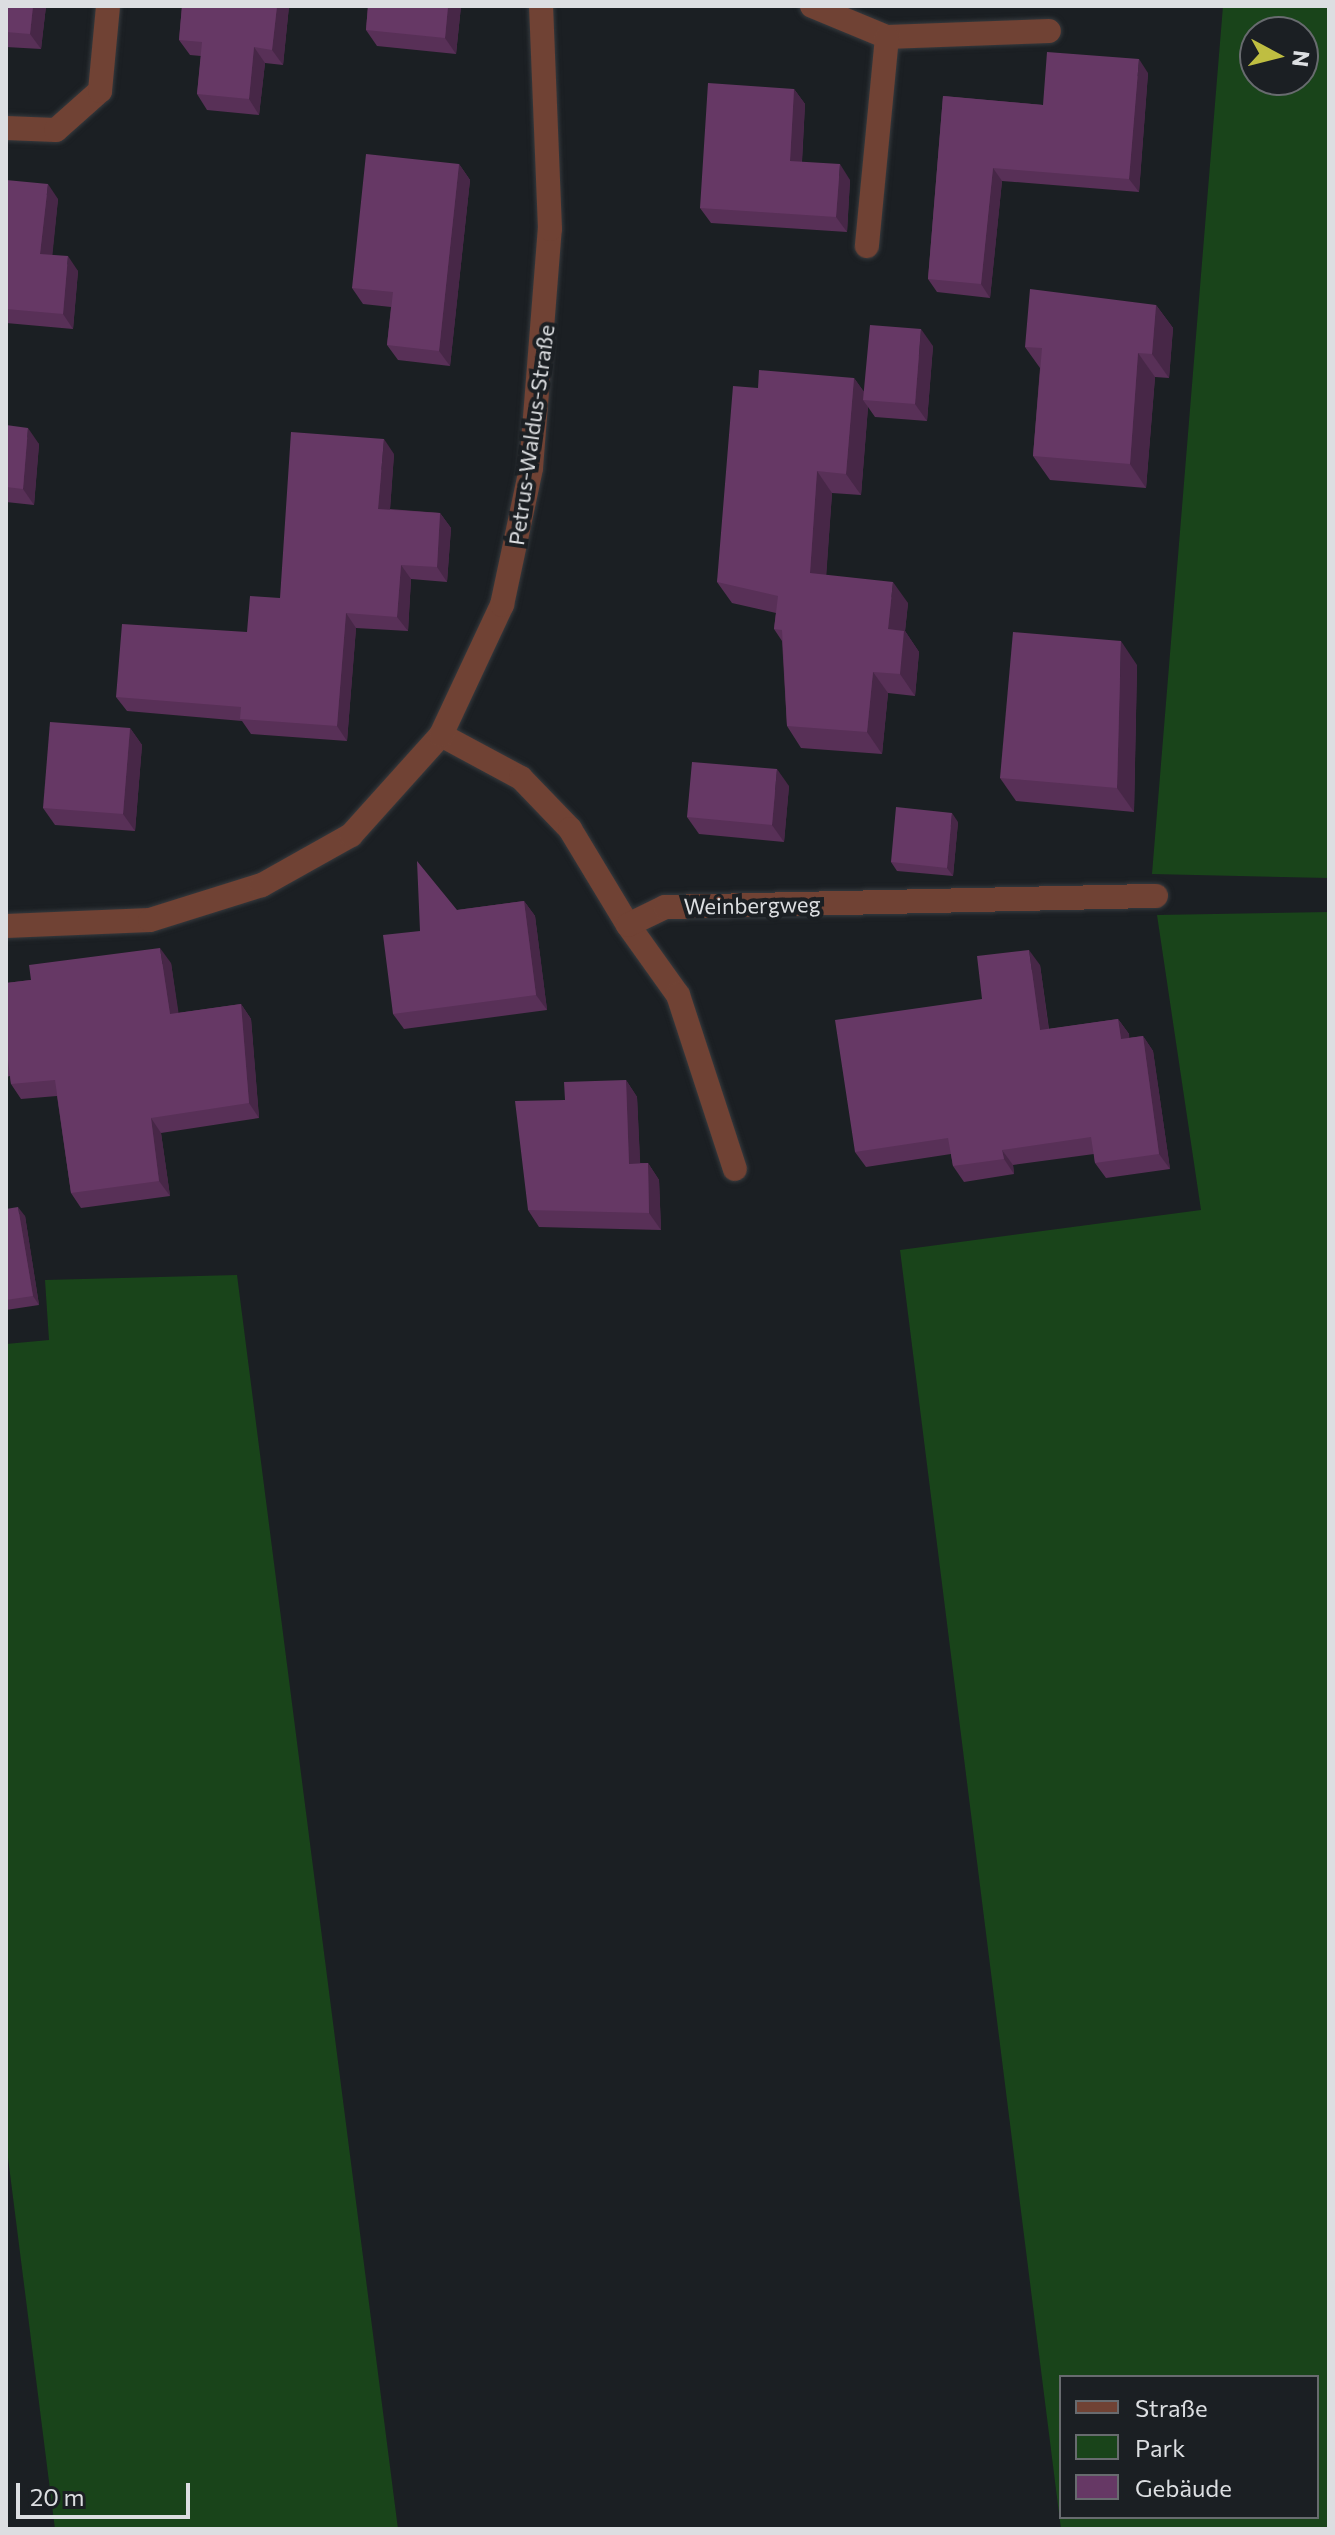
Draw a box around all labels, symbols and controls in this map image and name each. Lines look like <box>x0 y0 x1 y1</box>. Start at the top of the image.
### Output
north arrow <box>1239 16 1319 96</box>
text: N <box>1287 49 1316 69</box>
street label: Petrus-Waldus-Straße <box>502 323 560 547</box>
street label: Weinbergweg <box>683 891 821 919</box>
legend <box>1059 2375 1319 2519</box>
text: Straße <box>1135 2393 1208 2422</box>
text: Park <box>1135 2433 1185 2462</box>
scale bar <box>20 2467 194 2517</box>
text: Gebäude <box>1135 2473 1232 2502</box>
text: 20 m <box>30 2482 84 2511</box>

